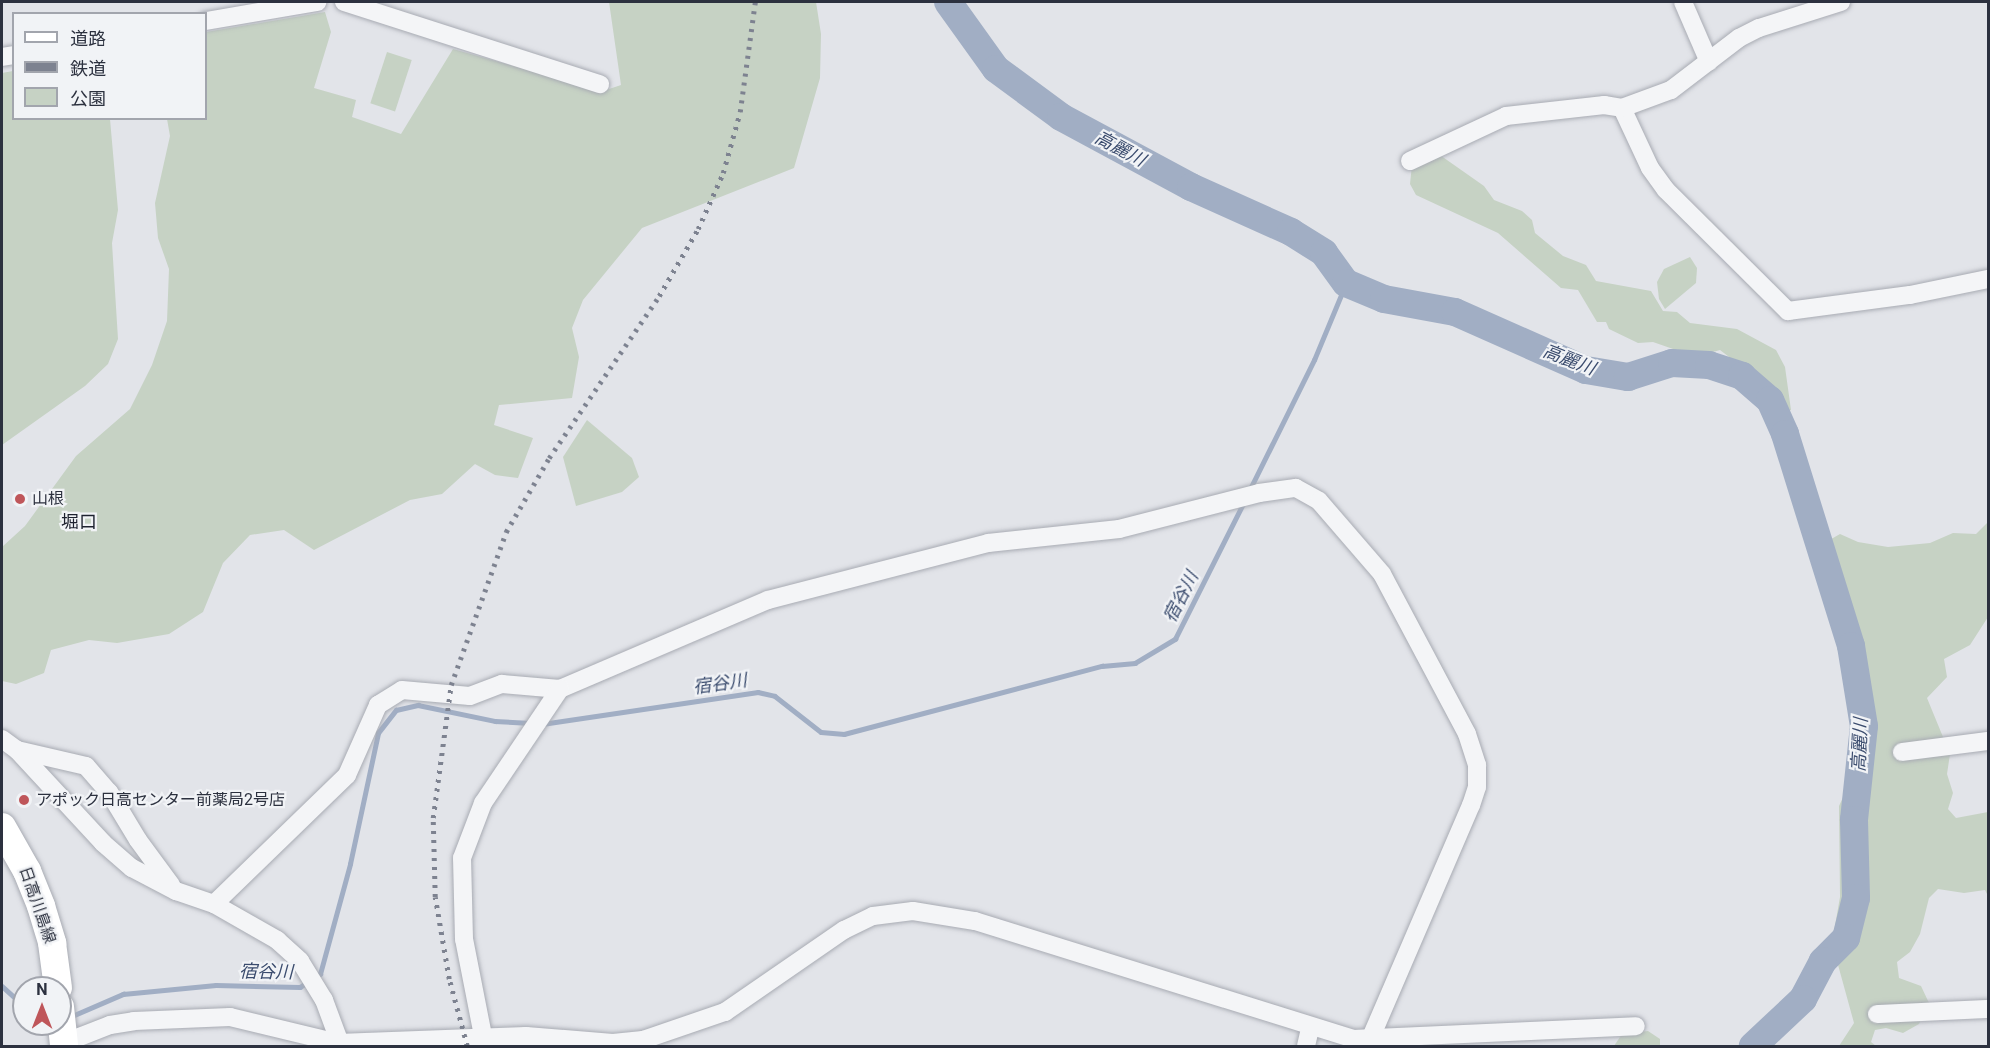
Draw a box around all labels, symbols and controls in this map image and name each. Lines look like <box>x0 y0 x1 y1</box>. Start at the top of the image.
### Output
legend <box>12 12 207 120</box>
text: 道路 <box>70 28 106 49</box>
text: 鉄道 <box>70 58 106 79</box>
text: 公園 <box>70 88 106 109</box>
water label: 高麗川 <box>1091 127 1149 171</box>
water label: 高麗川 <box>1540 340 1598 380</box>
place label: 山根 <box>32 489 64 509</box>
marker: 山根 <box>13 492 27 506</box>
district label: 堀口 <box>61 511 97 533</box>
water label: 宿谷川 <box>1159 568 1203 626</box>
water label: 宿谷川 <box>692 670 748 698</box>
water label: 高麗川 <box>1848 717 1872 773</box>
place label: アポック日高センター前薬局2号店 <box>36 790 285 810</box>
marker: アポック日高センター前薬局2号店 <box>17 793 31 807</box>
street label: 日高川島線 <box>15 864 59 946</box>
water label: 宿谷川 <box>239 961 293 983</box>
north arrow <box>12 976 72 1036</box>
text: N <box>36 980 48 999</box>

